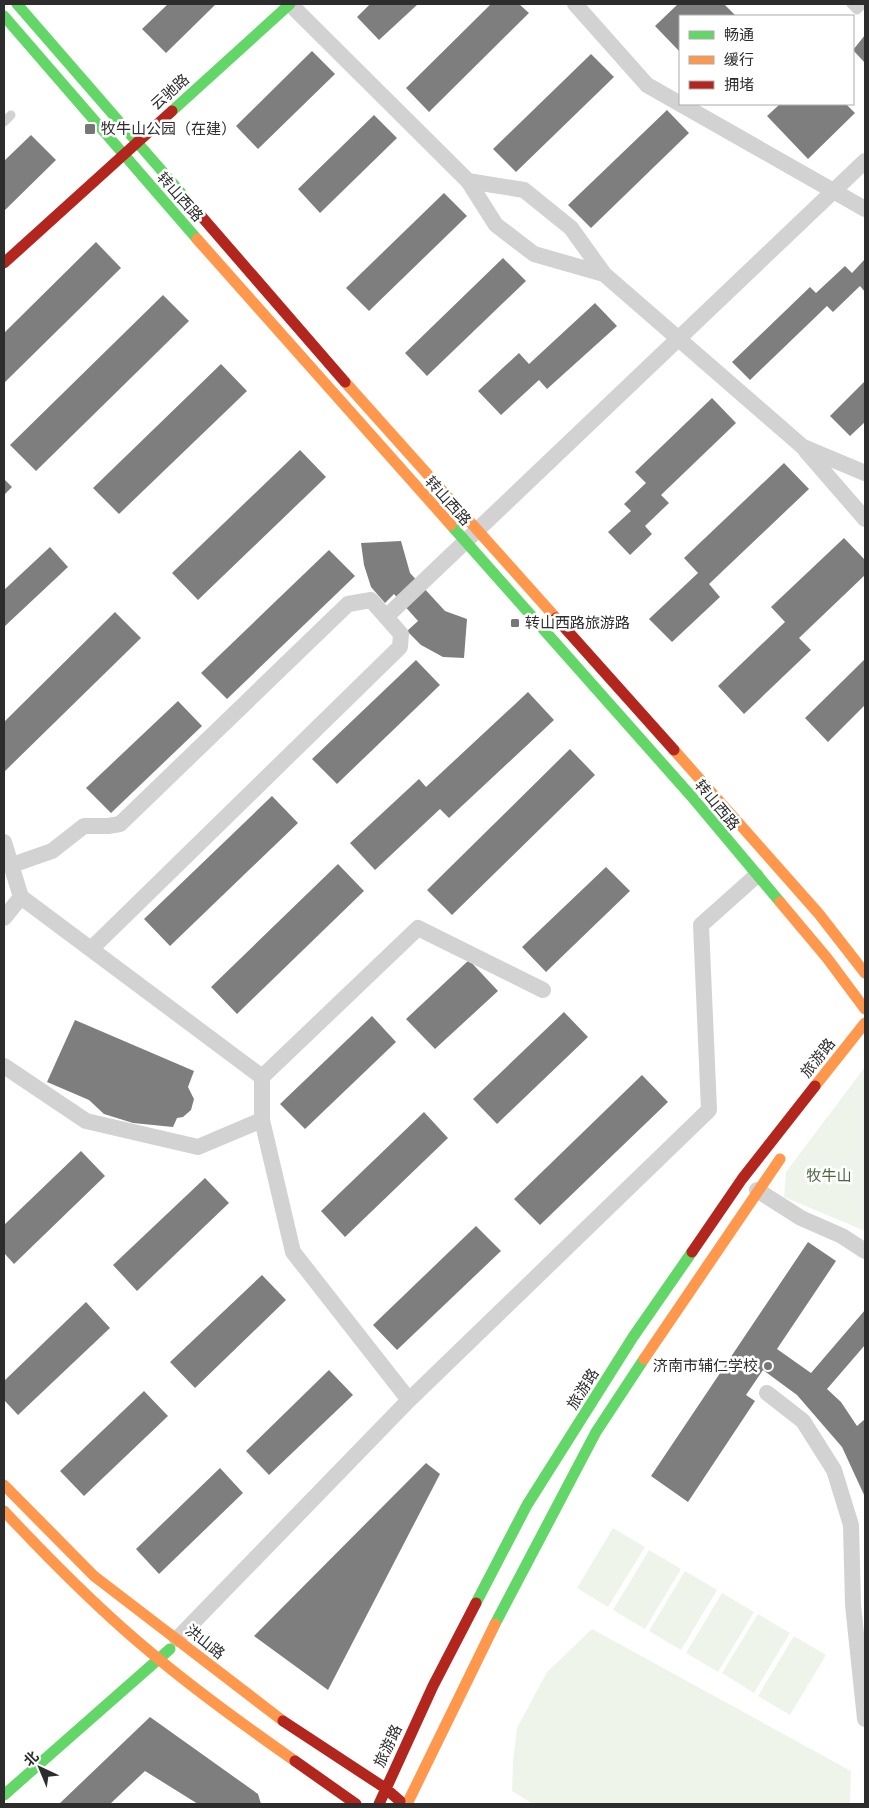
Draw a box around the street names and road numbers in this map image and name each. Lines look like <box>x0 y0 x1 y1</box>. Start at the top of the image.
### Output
street label: 云驰路 <box>147 70 192 113</box>
street label: 转山西路 <box>154 169 207 225</box>
street label: 转山西路 <box>422 473 475 529</box>
street label: 转山西路 <box>692 776 743 833</box>
street label: 旅游路 <box>797 1035 838 1081</box>
street label: 旅游路 <box>563 1365 602 1412</box>
street label: 洪山路 <box>182 1621 228 1662</box>
street label: 旅游路 <box>370 1722 405 1770</box>

